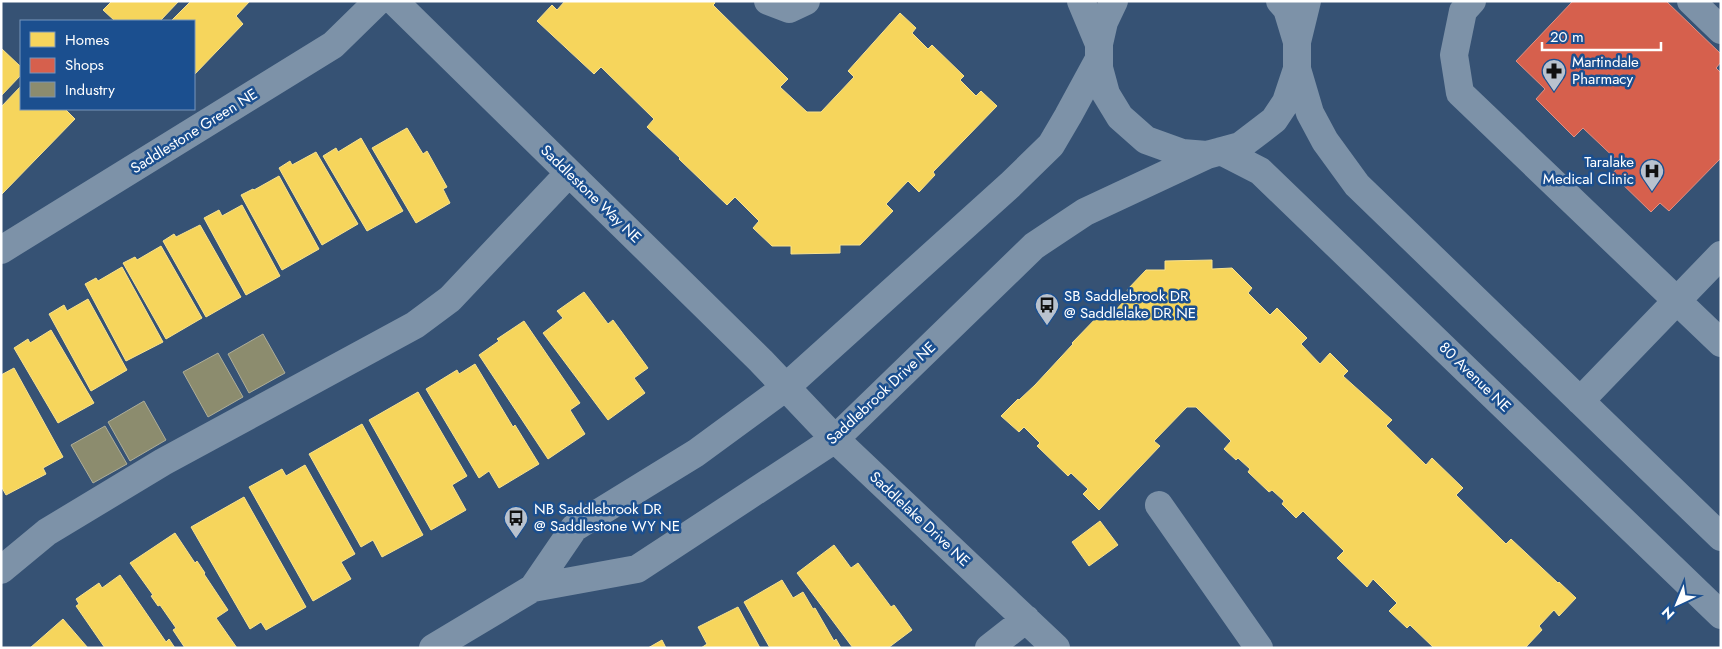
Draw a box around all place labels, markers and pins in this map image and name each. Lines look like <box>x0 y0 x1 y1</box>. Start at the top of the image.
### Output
place label: Martindale Pharmacy <box>1572 51 1639 90</box>
pharmacy icon: Martindale Pharmacy <box>1541 58 1567 92</box>
place label: Taralake Medical Clinic <box>1543 151 1634 190</box>
hospital icon: Taralake Medical Clinic <box>1639 158 1665 192</box>
place label: SB Saddlebrook DR @ Saddlelake DR NE <box>1064 285 1196 324</box>
bus stop icon: SB Saddlebrook DR @ Saddlelake DR NE <box>1034 292 1060 326</box>
place label: NB Saddlebrook DR @ Saddlestone WY NE <box>534 498 680 537</box>
bus stop icon: NB Saddlebrook DR @ Saddlestone WY NE <box>503 505 529 539</box>

